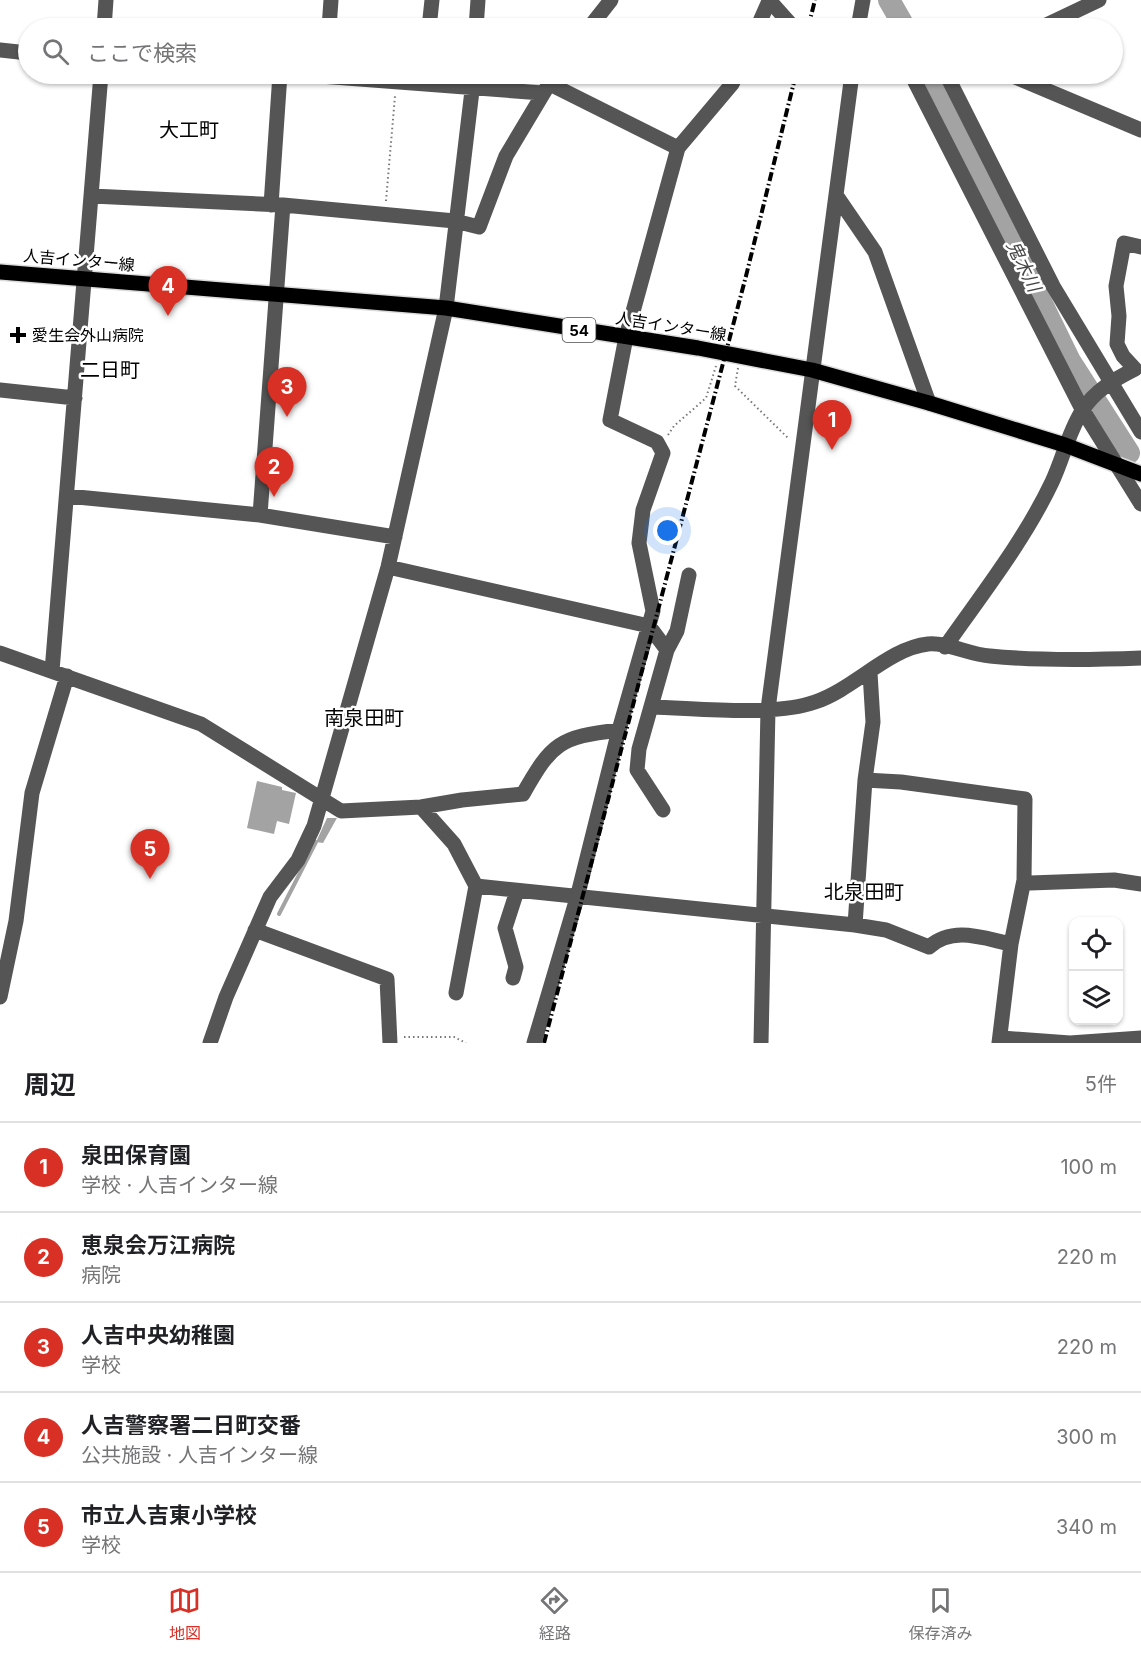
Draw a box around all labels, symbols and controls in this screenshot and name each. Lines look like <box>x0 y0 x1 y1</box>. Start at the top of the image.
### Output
search box <box>18 18 1123 84</box>
icon: search <box>39 35 72 68</box>
text: ここで検索 <box>87 40 197 66</box>
district label: 大工町 <box>159 118 219 142</box>
water label: 鬼木川 <box>1003 237 1046 297</box>
street label: 人吉インター線 <box>22 245 136 275</box>
pin: 4 <box>148 266 188 316</box>
street label: 人吉インター線 <box>614 307 728 345</box>
road number: 54 <box>562 318 596 342</box>
place label: 愛生会外山病院 <box>32 325 144 345</box>
marker: 愛生会外山病院 <box>9 326 27 344</box>
district label: 二日町 <box>80 358 140 382</box>
pin: 3 <box>268 368 306 417</box>
pin: 1 <box>812 400 852 450</box>
pin: 2 <box>254 448 294 497</box>
your location <box>653 516 682 545</box>
district label: 南泉田町 <box>324 706 404 730</box>
pin: 5 <box>130 830 170 879</box>
district label: 北泉田町 <box>824 880 904 904</box>
map controls <box>1069 917 1123 1025</box>
button: locate <box>1069 917 1123 971</box>
button: layers <box>1069 971 1123 1025</box>
text: 周辺 <box>24 1069 76 1100</box>
text: 5件 <box>1085 1072 1117 1096</box>
text: 泉田保育園 <box>81 1142 191 1168</box>
text: 1 <box>39 1155 48 1179</box>
text: 100 m <box>1060 1155 1117 1179</box>
text: 学校 · 人吉インター線 <box>81 1173 278 1197</box>
text: 恵泉会万江病院 <box>81 1232 235 1258</box>
text: 2 <box>37 1245 50 1269</box>
text: 220 m <box>1057 1245 1117 1269</box>
text: 病院 <box>81 1263 121 1287</box>
text: 人吉中央幼稚園 <box>81 1322 235 1348</box>
text: 3 <box>37 1335 50 1359</box>
text: 220 m <box>1057 1335 1117 1359</box>
text: 学校 <box>81 1353 121 1377</box>
text: 人吉警察署二日町交番 <box>81 1412 301 1438</box>
text: 4 <box>37 1425 50 1449</box>
text: 300 m <box>1056 1425 1117 1449</box>
text: 公共施設 · 人吉インター線 <box>81 1443 318 1467</box>
text: 市立人吉東小学校 <box>81 1502 257 1528</box>
text: 5 <box>37 1515 50 1539</box>
text: 340 m <box>1056 1515 1117 1539</box>
text: 学校 <box>81 1533 121 1557</box>
tab: 地図 <box>168 1584 201 1644</box>
tab: 経路 <box>538 1584 571 1644</box>
tab: 保存済み <box>908 1584 972 1644</box>

